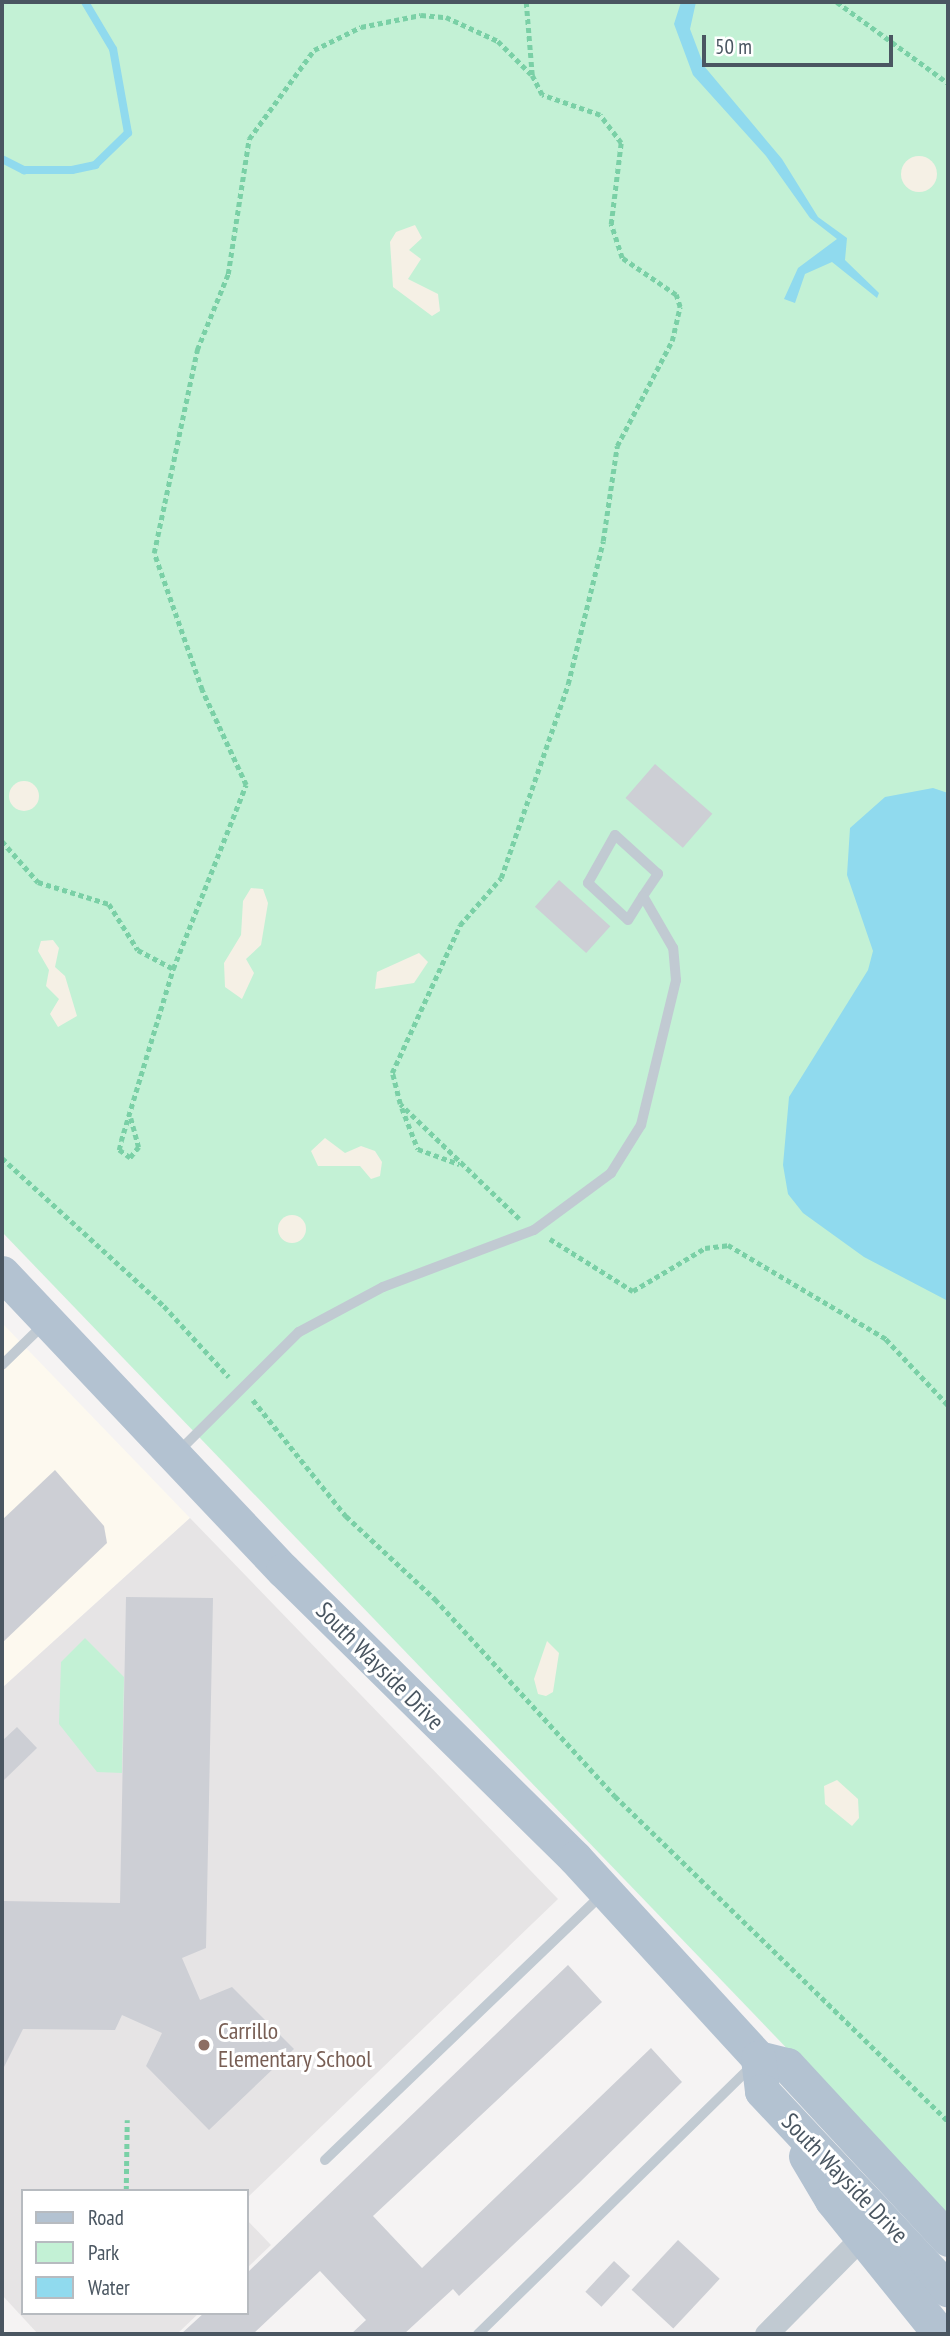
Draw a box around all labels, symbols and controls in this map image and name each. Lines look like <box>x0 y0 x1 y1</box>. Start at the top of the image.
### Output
scale bar <box>705 21 896 65</box>
text: 50 m <box>715 33 752 60</box>
street label: South Wayside Drive <box>310 1596 450 1736</box>
place label: Carrillo Elementary School <box>218 2017 372 2073</box>
marker: Carrillo Elementary School <box>196 2037 212 2053</box>
street label: South Wayside Drive <box>776 2107 914 2249</box>
legend <box>21 2189 248 2315</box>
text: Road <box>88 2204 124 2231</box>
text: Park <box>88 2239 119 2266</box>
text: Water <box>88 2274 130 2301</box>

